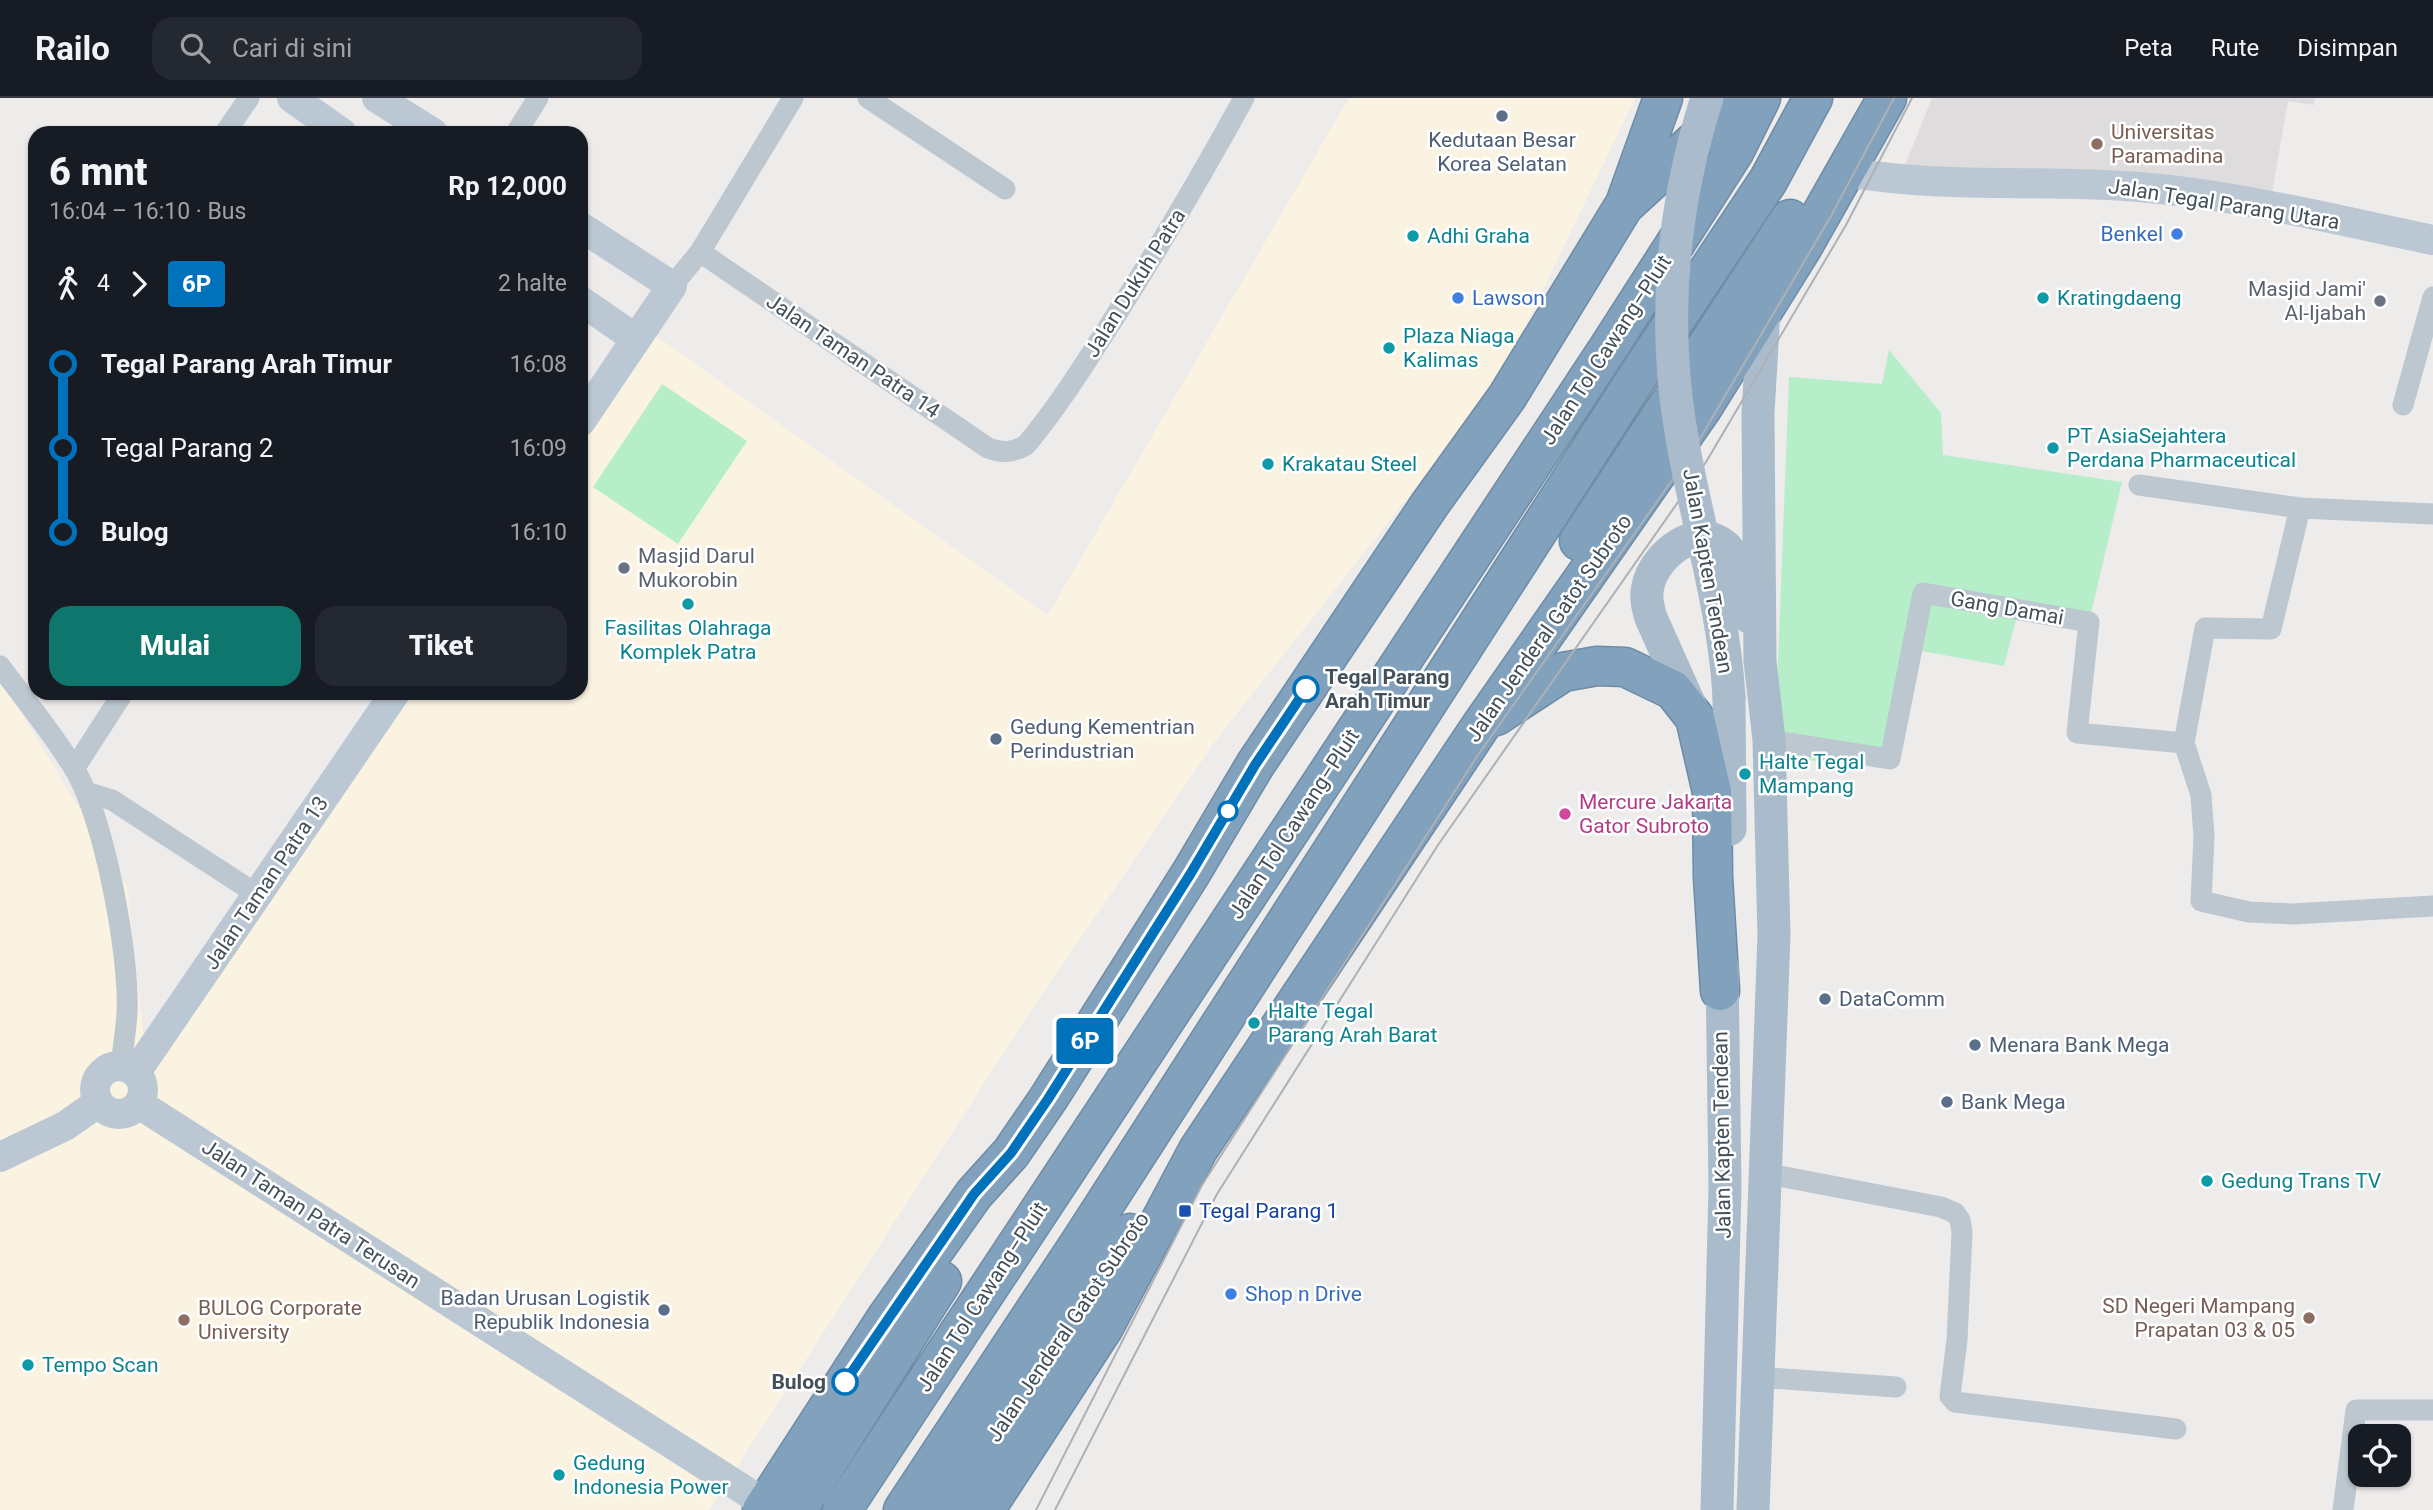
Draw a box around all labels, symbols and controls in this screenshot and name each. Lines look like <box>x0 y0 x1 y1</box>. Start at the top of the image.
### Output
search box <box>152 17 642 80</box>
text: Railo <box>35 29 110 68</box>
icon: search <box>176 29 214 67</box>
text: Cari di sini <box>232 33 352 63</box>
text: Peta <box>2124 34 2173 62</box>
text: Rute <box>2211 34 2259 62</box>
text: Disimpan <box>2297 34 2398 62</box>
marker: Kedutaan Besar Korea Selatan <box>1494 108 1510 124</box>
place label: Universitas Paramadina <box>2111 120 2224 168</box>
place label: Kedutaan Besar Korea Selatan <box>1428 128 1576 176</box>
marker: Universitas Paramadina <box>2089 136 2105 152</box>
text: 6 mnt <box>49 150 148 194</box>
text: Rp 12,000 <box>448 171 567 201</box>
street label: Jalan Tegal Parang Utara <box>2107 174 2341 234</box>
text: 16:04 – 16:10 · Bus <box>49 198 246 225</box>
street label: Jalan Dukuh Patra <box>1080 204 1190 362</box>
place label: Benkel <box>2101 222 2163 246</box>
place label: Adhi Graha <box>1427 224 1530 248</box>
marker: Benkel <box>2169 226 2185 242</box>
marker: Adhi Graha <box>1405 228 1421 244</box>
street label: Jalan Tol Cawang–Pluit <box>1536 251 1676 449</box>
icon: walk <box>49 265 87 303</box>
icon: forward <box>120 265 158 303</box>
text: 4 <box>97 270 110 297</box>
text: 6P <box>182 270 211 298</box>
text: 2 halte <box>498 270 567 297</box>
place label: Masjid Jami' Al-Ijabah <box>2248 277 2366 325</box>
place label: Lawson <box>1472 286 1545 310</box>
place label: Kratingdaeng <box>2057 286 2181 310</box>
street label: Jalan Taman Patra 14 <box>762 289 944 423</box>
marker: Lawson <box>1450 290 1466 306</box>
marker: Kratingdaeng <box>2035 290 2051 306</box>
marker: Masjid Jami' Al-Ijabah <box>2372 293 2388 309</box>
place label: Plaza Niaga Kalimas <box>1403 324 1515 372</box>
marker: Plaza Niaga Kalimas <box>1381 340 1397 356</box>
text: Tegal Parang Arah Timur <box>101 349 392 379</box>
text: 16:08 <box>510 351 567 378</box>
place label: PT AsiaSejahtera Perdana Pharmaceutical <box>2067 424 2296 472</box>
text: Tegal Parang 2 <box>101 433 273 463</box>
text: 16:09 <box>510 435 567 462</box>
marker: PT AsiaSejahtera Perdana Pharmaceutical <box>2045 440 2061 456</box>
place label: Krakatau Steel <box>1282 452 1417 476</box>
marker: Krakatau Steel <box>1260 456 1276 472</box>
street label: Jalan Kapten Tendean <box>1678 467 1738 675</box>
street label: Jalan Jenderal Gatot Subroto <box>1461 510 1637 746</box>
text: Bulog <box>101 517 169 547</box>
text: 16:10 <box>510 519 567 546</box>
place label: Masjid Darul Mukorobin <box>638 544 755 592</box>
marker: Masjid Darul Mukorobin <box>616 560 632 576</box>
street label: Gang Damai <box>1949 586 2065 630</box>
marker: Fasilitas Olahraga Komplek Patra <box>680 596 696 612</box>
button: Mulai <box>49 606 301 686</box>
button: Tiket <box>315 606 567 686</box>
place label: Fasilitas Olahraga Komplek Patra <box>604 616 772 664</box>
place label: Tegal Parang Arah Timur <box>1325 665 1449 713</box>
marker: Tegal Parang Arah Timur <box>1293 676 1319 702</box>
place label: Gedung Kementrian Perindustrian <box>1010 715 1195 763</box>
street label: Jalan Tol Cawang–Pluit <box>1224 725 1364 923</box>
marker: Gedung Kementrian Perindustrian <box>988 731 1004 747</box>
place label: Halte Tegal Mampang <box>1759 750 1864 798</box>
marker: Halte Tegal Mampang <box>1737 766 1753 782</box>
place label: Mercure Jakarta Gator Subroto <box>1579 790 1732 838</box>
street label: Jalan Taman Patra 13 <box>199 792 333 974</box>
unlabelled marker <box>1218 801 1238 821</box>
marker: Mercure Jakarta Gator Subroto <box>1557 806 1573 822</box>
place label: DataComm <box>1839 987 1945 1011</box>
marker: DataComm <box>1817 991 1833 1007</box>
place label: Halte Tegal Parang Arah Barat <box>1268 999 1438 1047</box>
marker: Halte Tegal Parang Arah Barat <box>1246 1015 1262 1031</box>
line badge: 6P <box>1054 1018 1116 1064</box>
text: 6P <box>1070 1027 1100 1055</box>
street label: Jalan Kapten Tendean <box>1708 1031 1736 1239</box>
place label: Menara Bank Mega <box>1989 1033 2169 1057</box>
marker: Menara Bank Mega <box>1967 1037 1983 1053</box>
place label: Bank Mega <box>1961 1090 2066 1114</box>
marker: Bank Mega <box>1939 1094 1955 1110</box>
street label: Jalan Taman Patra Terusan <box>198 1135 424 1293</box>
place label: Gedung Trans TV <box>2221 1169 2382 1193</box>
marker: Gedung Trans TV <box>2199 1173 2215 1189</box>
street label: Jalan Tol Cawang–Pluit <box>912 1198 1052 1396</box>
place label: Tegal Parang 1 <box>1199 1199 1338 1223</box>
marker: Tegal Parang 1 <box>1177 1203 1193 1219</box>
street label: Jalan Jenderal Gatot Subroto <box>982 1208 1154 1446</box>
place label: Shop n Drive <box>1245 1282 1362 1306</box>
place label: Badan Urusan Logistik Republik Indonesia <box>440 1286 650 1334</box>
marker: Shop n Drive <box>1223 1286 1239 1302</box>
place label: SD Negeri Mampang Prapatan 03 & 05 <box>2102 1294 2295 1342</box>
place label: BULOG Corporate University <box>198 1296 362 1344</box>
marker: Badan Urusan Logistik Republik Indonesia <box>656 1302 672 1318</box>
marker: SD Negeri Mampang Prapatan 03 & 05 <box>2301 1310 2317 1326</box>
marker: BULOG Corporate University <box>176 1312 192 1328</box>
place label: Tempo Scan <box>42 1353 159 1377</box>
marker: Tempo Scan <box>20 1357 36 1373</box>
marker: Bulog <box>832 1369 858 1395</box>
place label: Bulog <box>771 1370 826 1394</box>
map controls <box>2348 1424 2411 1487</box>
button: locate <box>2348 1424 2411 1487</box>
place label: Gedung Indonesia Power <box>573 1451 729 1499</box>
marker: Gedung Indonesia Power <box>551 1467 567 1483</box>

